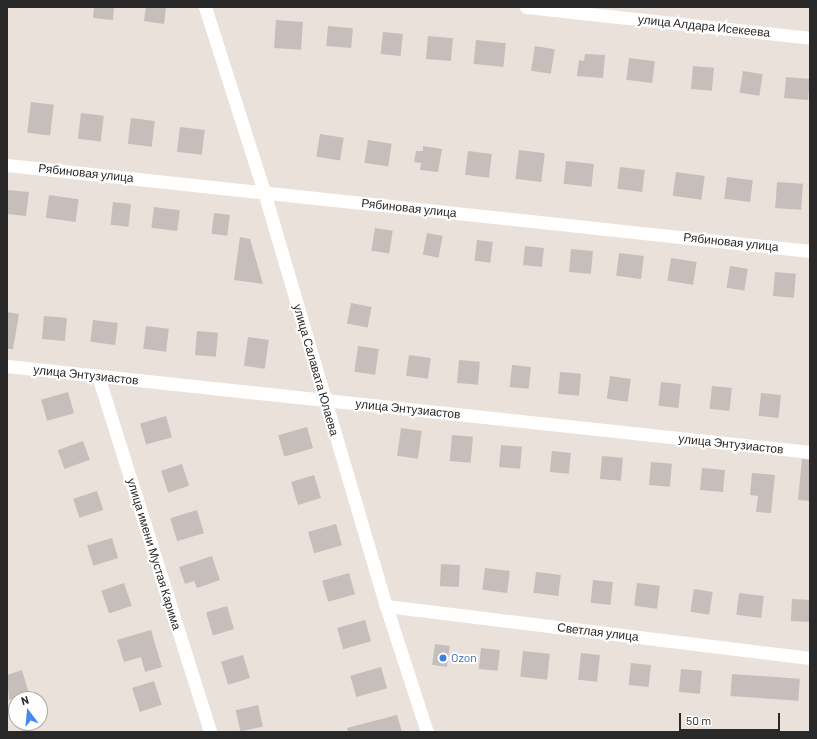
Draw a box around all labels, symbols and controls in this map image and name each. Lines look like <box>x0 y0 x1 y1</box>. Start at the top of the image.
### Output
street label: улица Алдара Исекеева <box>637 12 771 40</box>
street label: Рябиновая улица <box>38 161 134 185</box>
street label: Рябиновая улица <box>361 196 457 220</box>
street label: Рябиновая улица <box>683 230 779 254</box>
street label: улица Салавата Юлаева <box>290 302 342 438</box>
street label: улица Энтузиастов <box>33 362 139 388</box>
street label: улица Энтузиастов <box>355 396 461 422</box>
street label: улица Энтузиастов <box>678 431 784 457</box>
street label: улица имени Мустая Карима <box>124 477 184 631</box>
street label: Светлая улица <box>556 620 640 644</box>
place label: Ozon <box>451 651 477 665</box>
marker: Ozon <box>438 653 448 663</box>
north arrow <box>8 691 48 731</box>
text: N <box>20 693 30 707</box>
scale bar <box>681 705 782 731</box>
text: 50 m <box>686 713 711 727</box>

